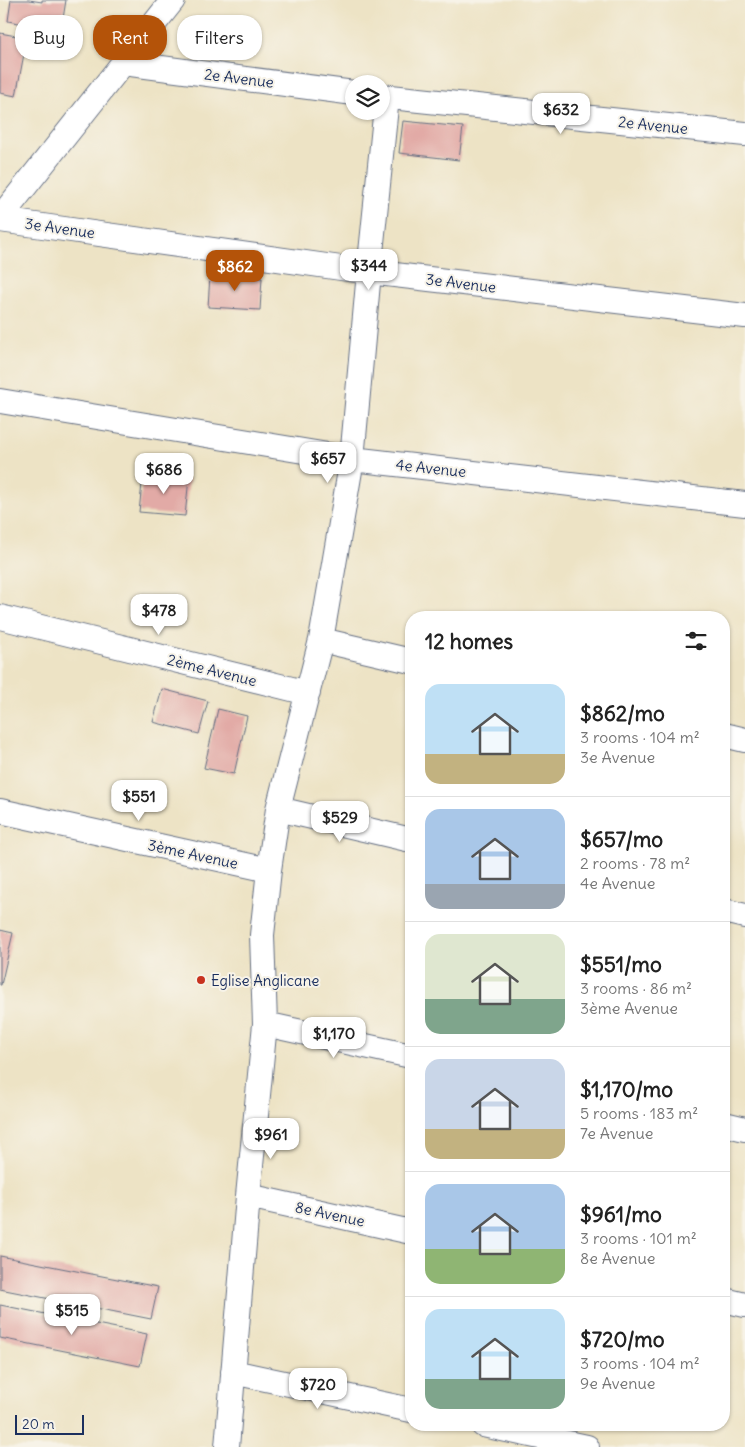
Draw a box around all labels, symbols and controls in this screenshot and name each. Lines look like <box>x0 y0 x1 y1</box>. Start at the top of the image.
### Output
chip: Buy <box>15 15 83 60</box>
chip: Rent <box>93 15 167 60</box>
chip: Filters <box>177 15 262 60</box>
street label: 2e Avenue <box>203 64 275 92</box>
map controls <box>345 75 390 120</box>
button: layers <box>345 75 390 120</box>
pin: $632 <box>531 92 591 135</box>
text: $632 <box>543 99 579 119</box>
street label: 2e Avenue <box>617 112 689 138</box>
street label: 3e Avenue <box>24 214 96 242</box>
pin: $344 <box>339 248 399 291</box>
pin: $862 <box>205 250 265 292</box>
text: $344 <box>351 255 387 275</box>
text: $862 <box>217 256 253 276</box>
street label: 3e Avenue <box>425 269 497 297</box>
pin: $657 <box>298 442 358 484</box>
text: $657 <box>310 448 346 468</box>
pin: $686 <box>134 452 194 495</box>
street label: 4e Avenue <box>395 455 467 481</box>
text: $686 <box>146 459 182 479</box>
pin: $478 <box>129 594 189 636</box>
text: $478 <box>141 600 177 620</box>
icon: filters <box>682 627 710 655</box>
text: 12 homes <box>425 628 513 655</box>
street label: 2ème Avenue <box>165 650 259 690</box>
text: $862/mo <box>580 700 665 727</box>
icon: home <box>465 704 525 764</box>
text: 3 rooms · 104 m² <box>580 727 700 747</box>
text: 3e Avenue <box>580 747 655 767</box>
pin: $551 <box>109 780 169 822</box>
text: $551 <box>122 786 156 806</box>
pin: $529 <box>310 800 370 843</box>
text: $529 <box>322 807 358 827</box>
text: $657/mo <box>580 826 663 853</box>
icon: home <box>465 829 525 889</box>
street label: 3ème Avenue <box>146 835 240 873</box>
text: 2 rooms · 78 m² <box>580 853 690 873</box>
text: 4e Avenue <box>580 873 655 893</box>
text: $551/mo <box>580 951 662 978</box>
icon: home <box>465 954 525 1014</box>
place label: Eglise Anglicane <box>211 971 319 990</box>
marker: Eglise Anglicane <box>195 974 207 986</box>
text: 3 rooms · 86 m² <box>580 978 692 998</box>
text: 3ème Avenue <box>580 998 678 1018</box>
pin: $1,170 <box>293 1016 375 1059</box>
text: $1,170 <box>313 1023 355 1043</box>
text: $1,170/mo <box>580 1076 673 1103</box>
icon: home <box>465 1079 525 1139</box>
text: 5 rooms · 183 m² <box>580 1103 698 1123</box>
pin: $961 <box>241 1118 301 1160</box>
text: 7e Avenue <box>580 1123 653 1143</box>
text: $961 <box>254 1124 288 1144</box>
street label: 8e Avenue <box>294 1197 366 1231</box>
text: $961/mo <box>580 1201 662 1228</box>
icon: home <box>465 1204 525 1264</box>
text: 3 rooms · 101 m² <box>580 1228 697 1248</box>
text: 8e Avenue <box>580 1248 655 1268</box>
pin: $515 <box>42 1294 102 1336</box>
text: $515 <box>55 1300 89 1320</box>
text: $720/mo <box>580 1326 665 1353</box>
icon: home <box>465 1329 525 1389</box>
text: 3 rooms · 104 m² <box>580 1353 700 1373</box>
pin: $720 <box>288 1368 348 1410</box>
text: 9e Avenue <box>580 1373 655 1393</box>
text: $720 <box>300 1374 336 1394</box>
scale bar <box>15 1412 84 1435</box>
text: 20 m <box>22 1415 55 1433</box>

